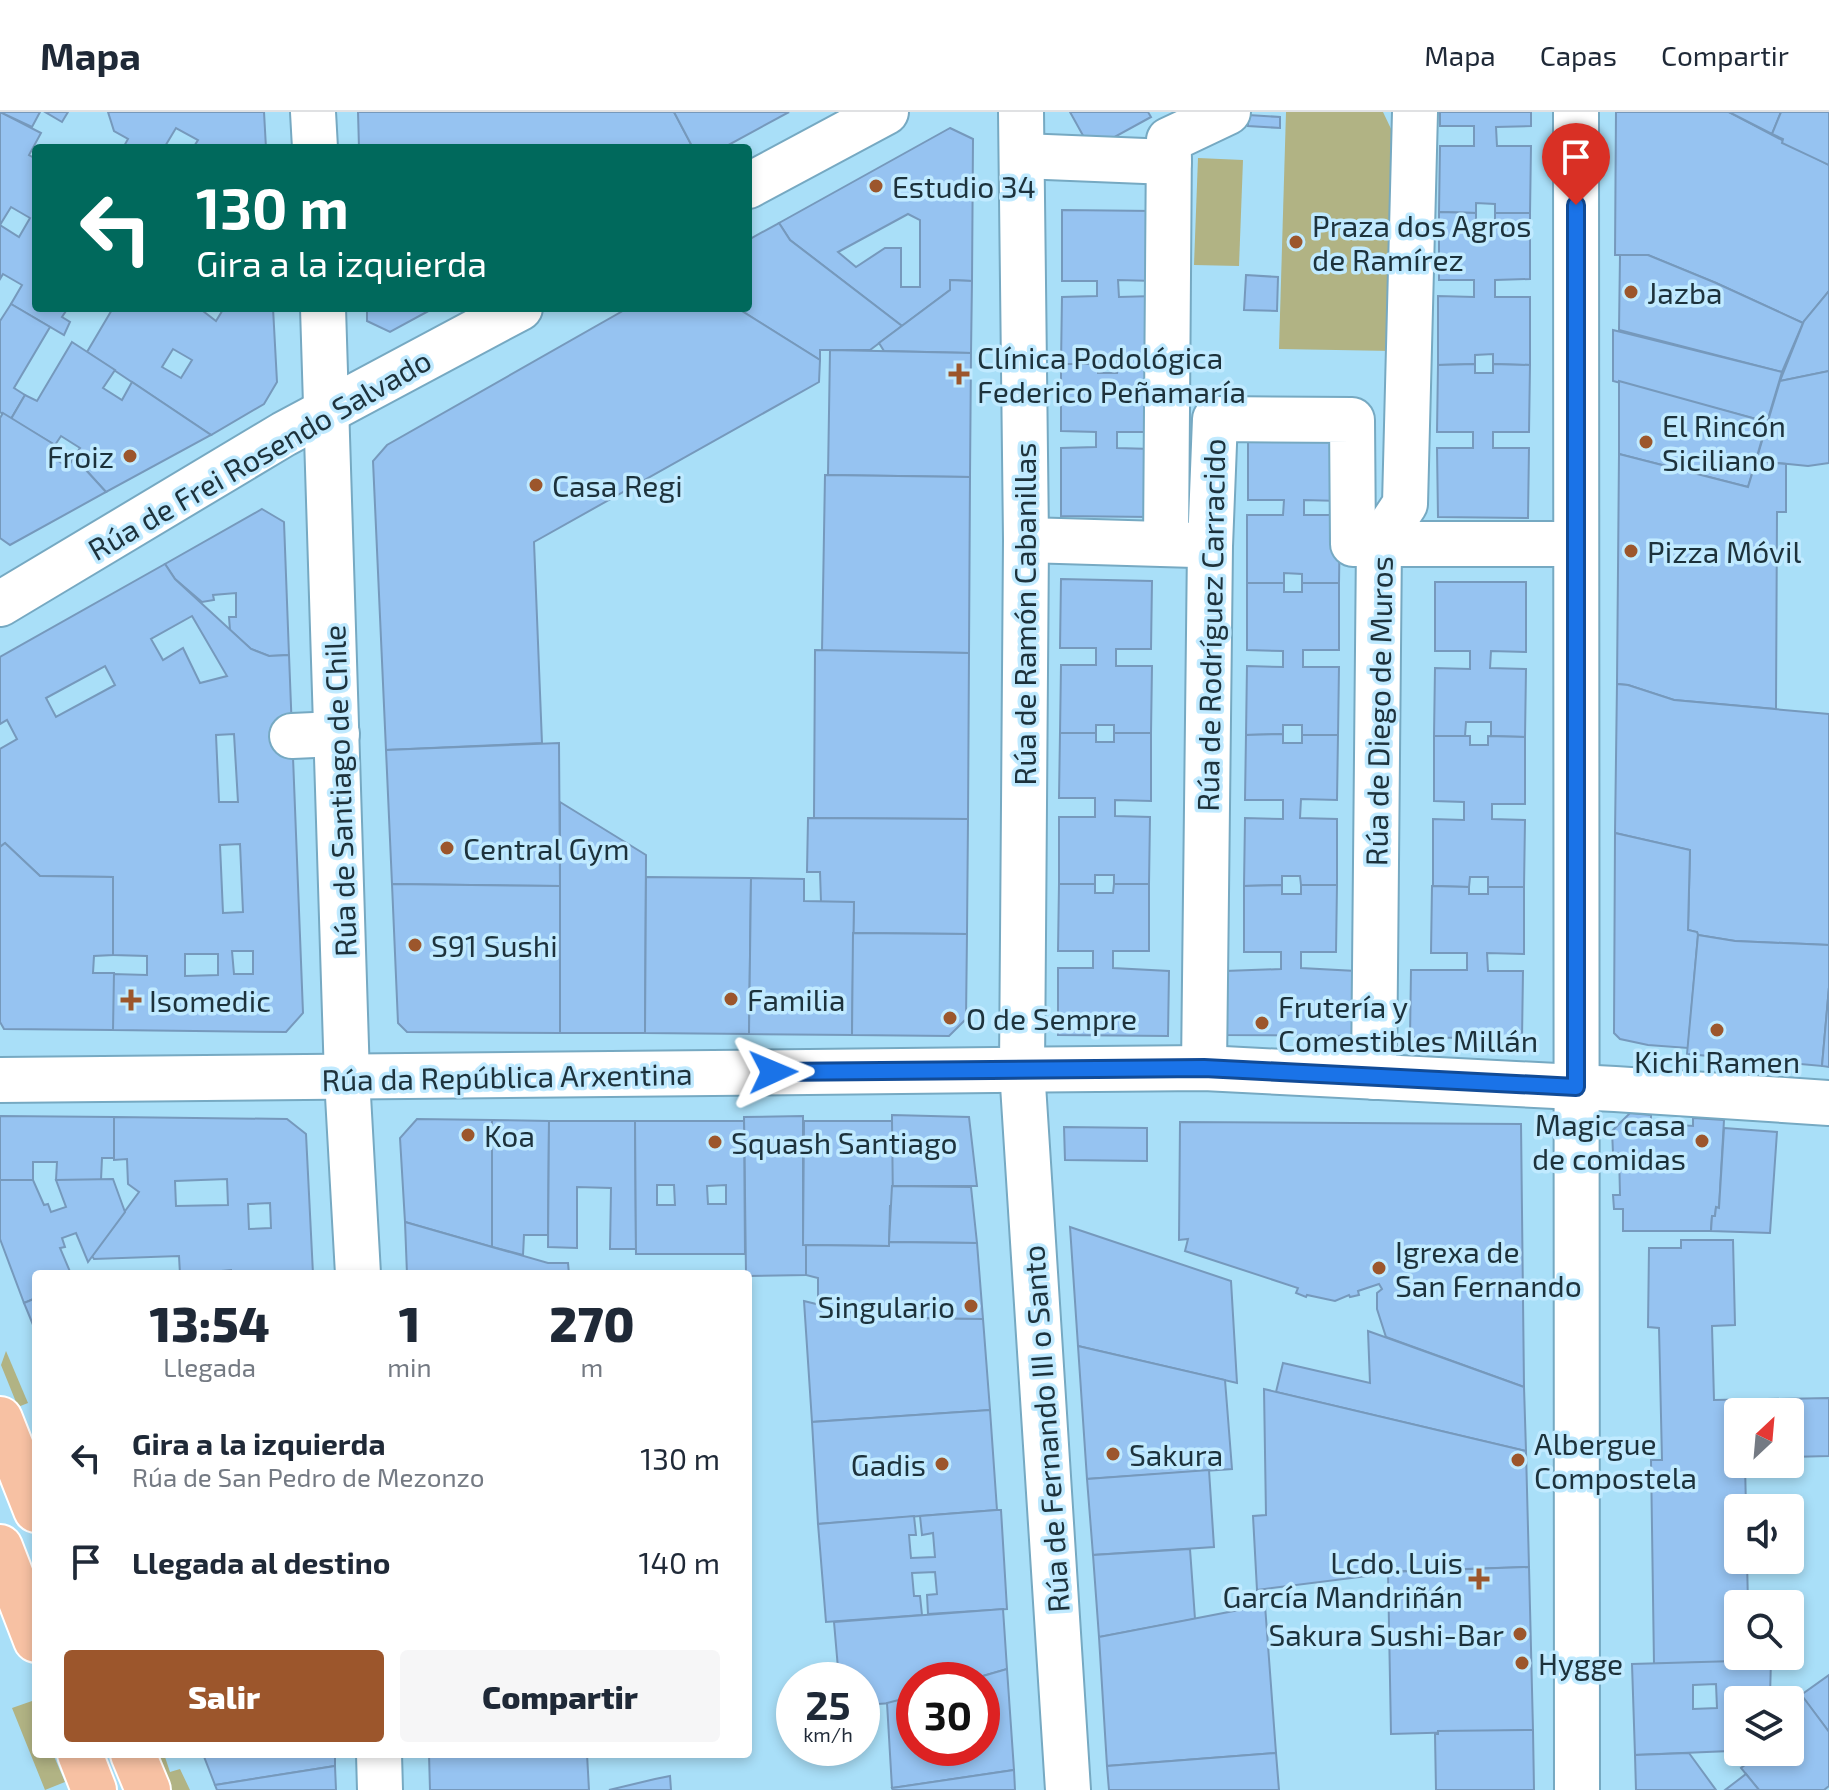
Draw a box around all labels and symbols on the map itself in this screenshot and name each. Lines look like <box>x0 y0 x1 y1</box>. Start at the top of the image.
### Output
pin <box>1542 123 1610 205</box>
place label: Estudio 34 <box>892 168 1036 204</box>
marker: Estudio 34 <box>867 177 885 195</box>
place label: Praza dos Agros de Ramírez <box>1312 207 1531 277</box>
marker: Praza dos Agros de Ramírez <box>1287 233 1305 251</box>
place label: Jazba <box>1647 274 1723 310</box>
marker: Jazba <box>1622 283 1640 301</box>
place label: Clínica Podológica Federico Peñamaría <box>977 339 1246 409</box>
street label: Rúa de Frei Rosendo Salvado <box>81 341 437 567</box>
marker: Clínica Podológica Federico Peñamaría <box>948 363 970 385</box>
place label: El Rincón Siciliano <box>1662 407 1786 477</box>
marker: El Rincón Siciliano <box>1637 433 1655 451</box>
place label: Froiz <box>47 438 114 474</box>
street label: Rúa de Rodríguez Carracido <box>1189 438 1231 812</box>
street label: Rúa de Ramón Cabanillas <box>1006 443 1042 785</box>
marker: Froiz <box>121 447 139 465</box>
place label: Casa Regi <box>552 467 683 503</box>
marker: Casa Regi <box>527 476 545 494</box>
place label: Pizza Móvil <box>1647 533 1801 569</box>
marker: Pizza Móvil <box>1622 542 1640 560</box>
street label: Rúa de Diego de Muros <box>1357 556 1399 866</box>
street label: Rúa de Santiago de Chile <box>315 624 363 958</box>
place label: Central Gym <box>463 830 629 866</box>
marker: Central Gym <box>438 839 456 857</box>
place label: S91 Sushi <box>431 927 558 963</box>
marker: S91 Sushi <box>406 936 424 954</box>
place label: Familia <box>747 981 846 1017</box>
place label: Isomedic <box>149 982 271 1018</box>
place label: Frutería y Comestibles Millán <box>1278 988 1538 1058</box>
marker: Isomedic <box>120 989 142 1011</box>
marker: Familia <box>722 990 740 1008</box>
place label: O de Sempre <box>966 1000 1137 1036</box>
marker: O de Sempre <box>941 1009 959 1027</box>
marker: Frutería y Comestibles Millán <box>1253 1014 1271 1032</box>
marker: Kichi Ramen <box>1708 1021 1726 1039</box>
position arrow <box>731 1030 815 1114</box>
place label: Kichi Ramen <box>1634 1043 1800 1079</box>
street label: Rúa da República Arxentina <box>321 1055 693 1097</box>
place label: Magic casa de comidas <box>1532 1106 1686 1176</box>
place label: Koa <box>484 1117 535 1153</box>
place label: Squash Santiago <box>731 1124 958 1160</box>
marker: Koa <box>459 1126 477 1144</box>
marker: Magic casa de comidas <box>1693 1132 1711 1150</box>
marker: Squash Santiago <box>706 1133 724 1151</box>
place label: Igrexa de San Fernando <box>1395 1233 1582 1303</box>
street label: Rúa de Fernando III o Santo <box>1014 1244 1076 1614</box>
marker: Igrexa de San Fernando <box>1370 1259 1388 1277</box>
place label: Singulario <box>818 1288 955 1324</box>
marker: Singulario <box>962 1297 980 1315</box>
north arrow <box>1724 1398 1804 1478</box>
place label: Albergue Compostela <box>1534 1425 1697 1495</box>
place label: Sakura <box>1129 1436 1223 1472</box>
marker: Sakura <box>1104 1445 1122 1463</box>
place label: Gadis <box>851 1446 926 1482</box>
marker: Albergue Compostela <box>1509 1451 1527 1469</box>
marker: Gadis <box>933 1455 951 1473</box>
place label: Lcdo. Luis García Mandriñán <box>1223 1544 1463 1614</box>
marker: Lcdo. Luis García Mandriñán <box>1470 1570 1488 1588</box>
place label: Sakura Sushi-Bar <box>1269 1616 1504 1652</box>
marker: Sakura Sushi-Bar <box>1511 1625 1529 1643</box>
place label: Hygge <box>1538 1645 1623 1681</box>
marker: Hygge <box>1513 1654 1531 1672</box>
speed limit sign: 30 <box>896 1662 1000 1766</box>

